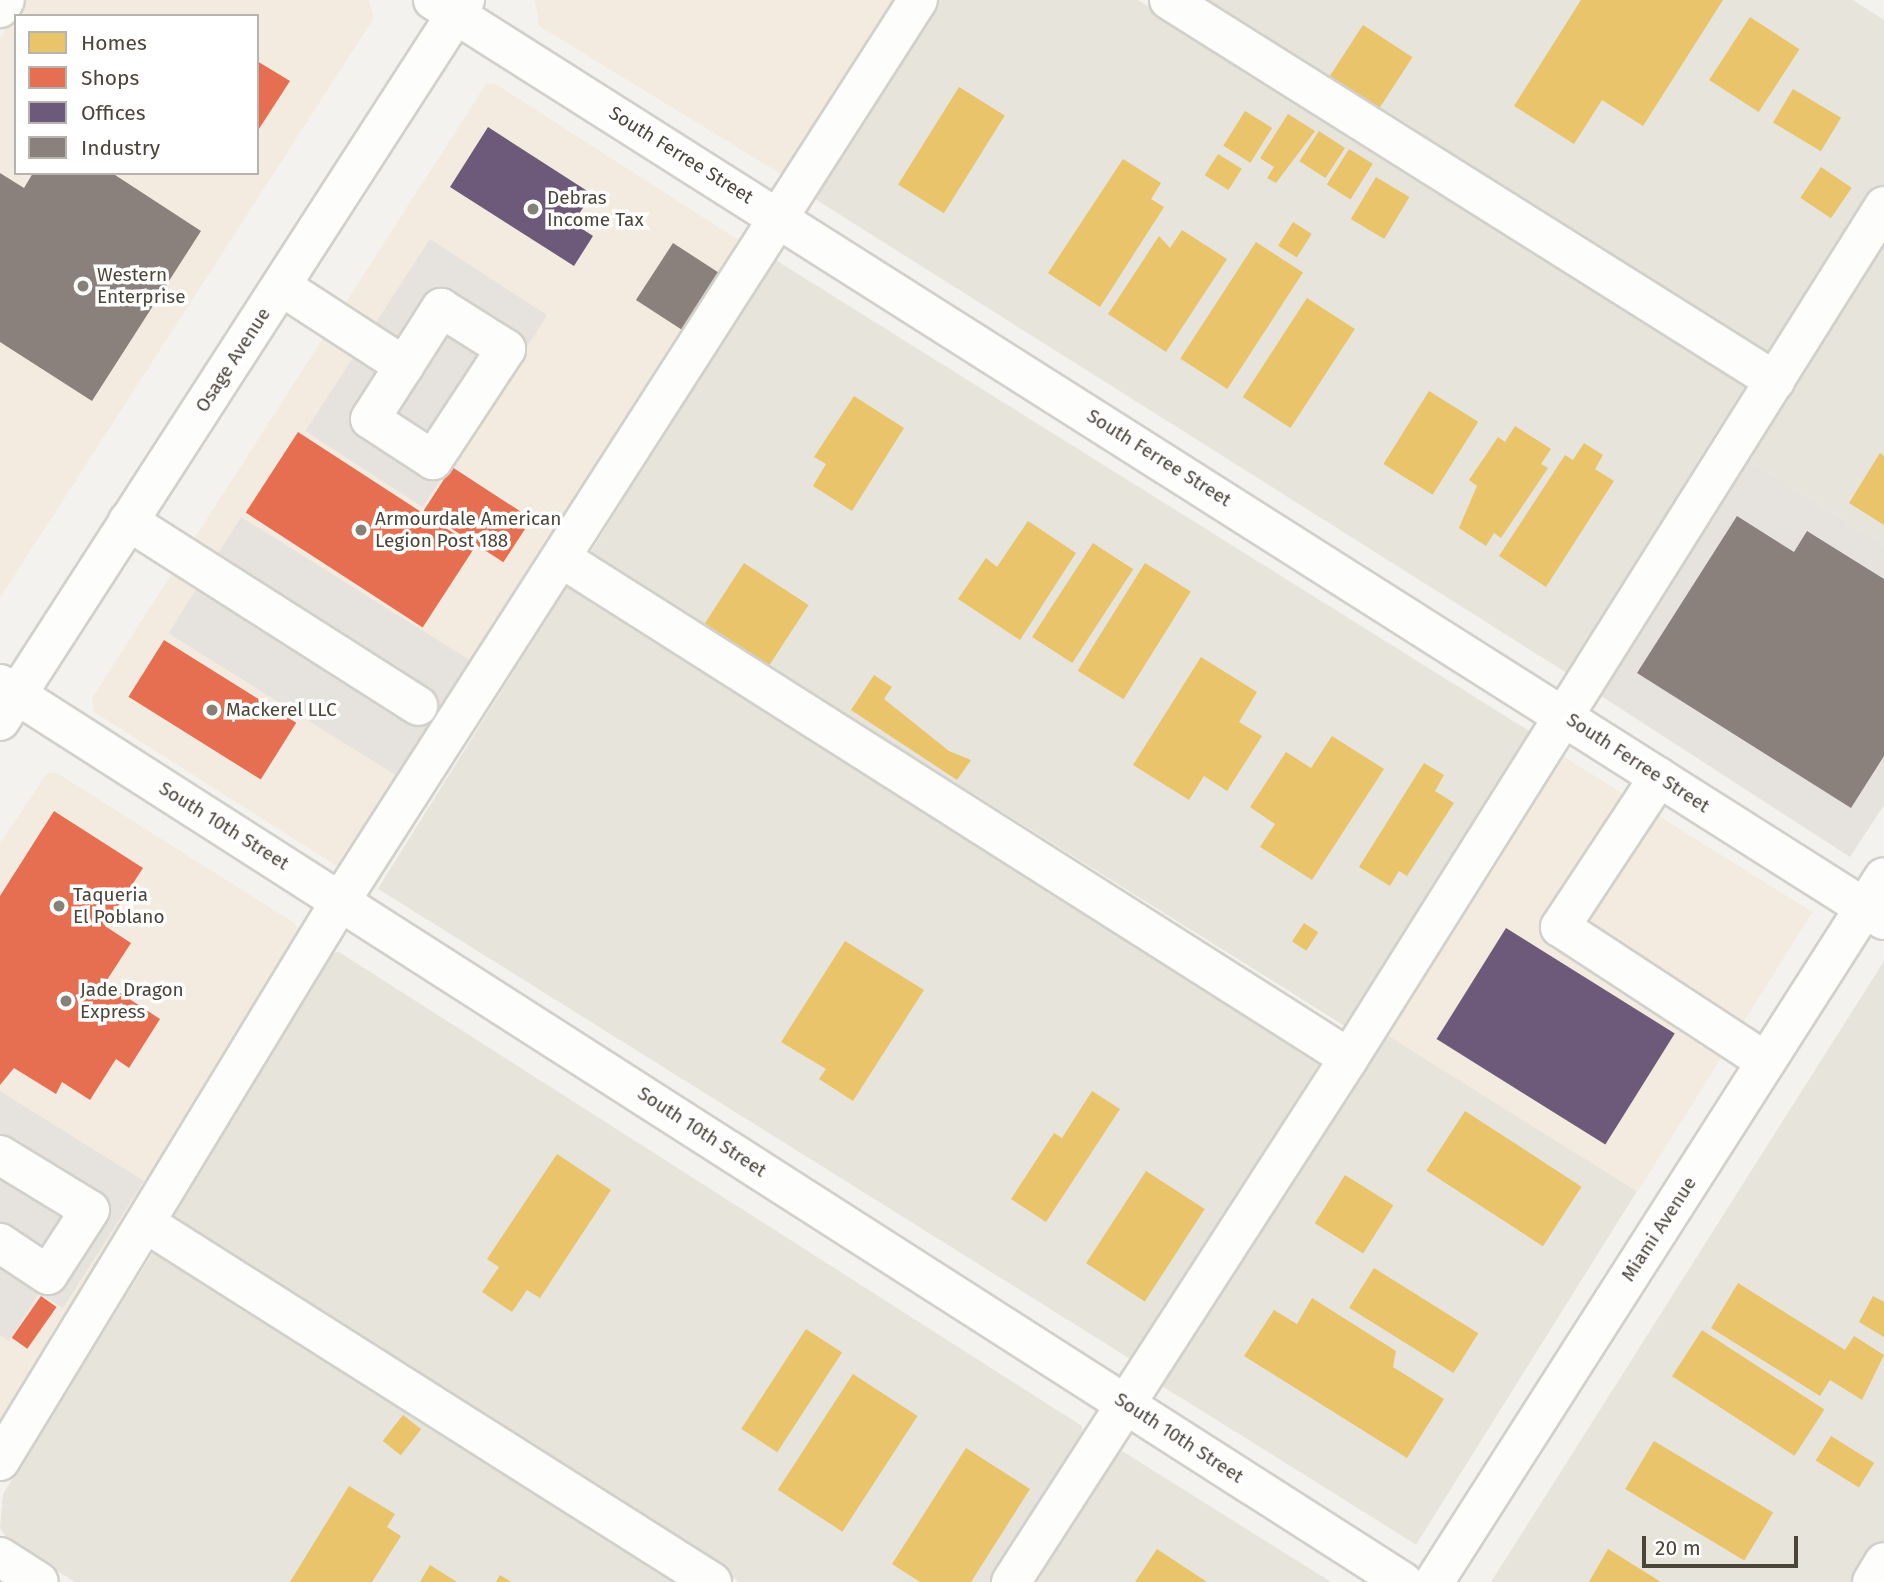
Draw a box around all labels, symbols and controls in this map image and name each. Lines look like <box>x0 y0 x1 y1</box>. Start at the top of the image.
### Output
legend <box>14 14 259 175</box>
text: Homes <box>81 30 147 56</box>
text: Shops <box>81 65 139 91</box>
text: Offices <box>81 100 146 126</box>
street label: South Ferree Street <box>605 101 757 209</box>
text: Industry <box>81 135 160 161</box>
place label: Debras Income Tax <box>547 187 644 231</box>
marker: Debras Income Tax <box>525 201 541 217</box>
place label: Western Enterprise <box>97 264 186 308</box>
marker: Western Enterprise <box>75 278 91 294</box>
street label: Osage Avenue <box>191 303 275 417</box>
street label: South Ferree Street <box>1083 404 1235 512</box>
place label: Armourdale American Legion Post 188 <box>375 508 561 552</box>
marker: Armourdale American Legion Post 188 <box>353 522 369 538</box>
place label: Mackerel LLC <box>226 699 337 721</box>
marker: Mackerel LLC <box>204 702 220 718</box>
street label: South Ferree Street <box>1562 708 1714 818</box>
street label: South 10th Street <box>155 777 293 875</box>
place label: Taqueria El Poblano <box>73 884 165 928</box>
marker: Taqueria El Poblano <box>51 898 67 914</box>
place label: Jade Dragon Express <box>80 979 184 1023</box>
marker: Jade Dragon Express <box>58 993 74 1009</box>
street label: South 10th Street <box>633 1082 771 1182</box>
street label: Miami Avenue <box>1617 1172 1701 1286</box>
street label: South 10th Street <box>1110 1388 1248 1488</box>
scale bar <box>1646 1522 1802 1566</box>
text: 20 m <box>1655 1535 1701 1561</box>

